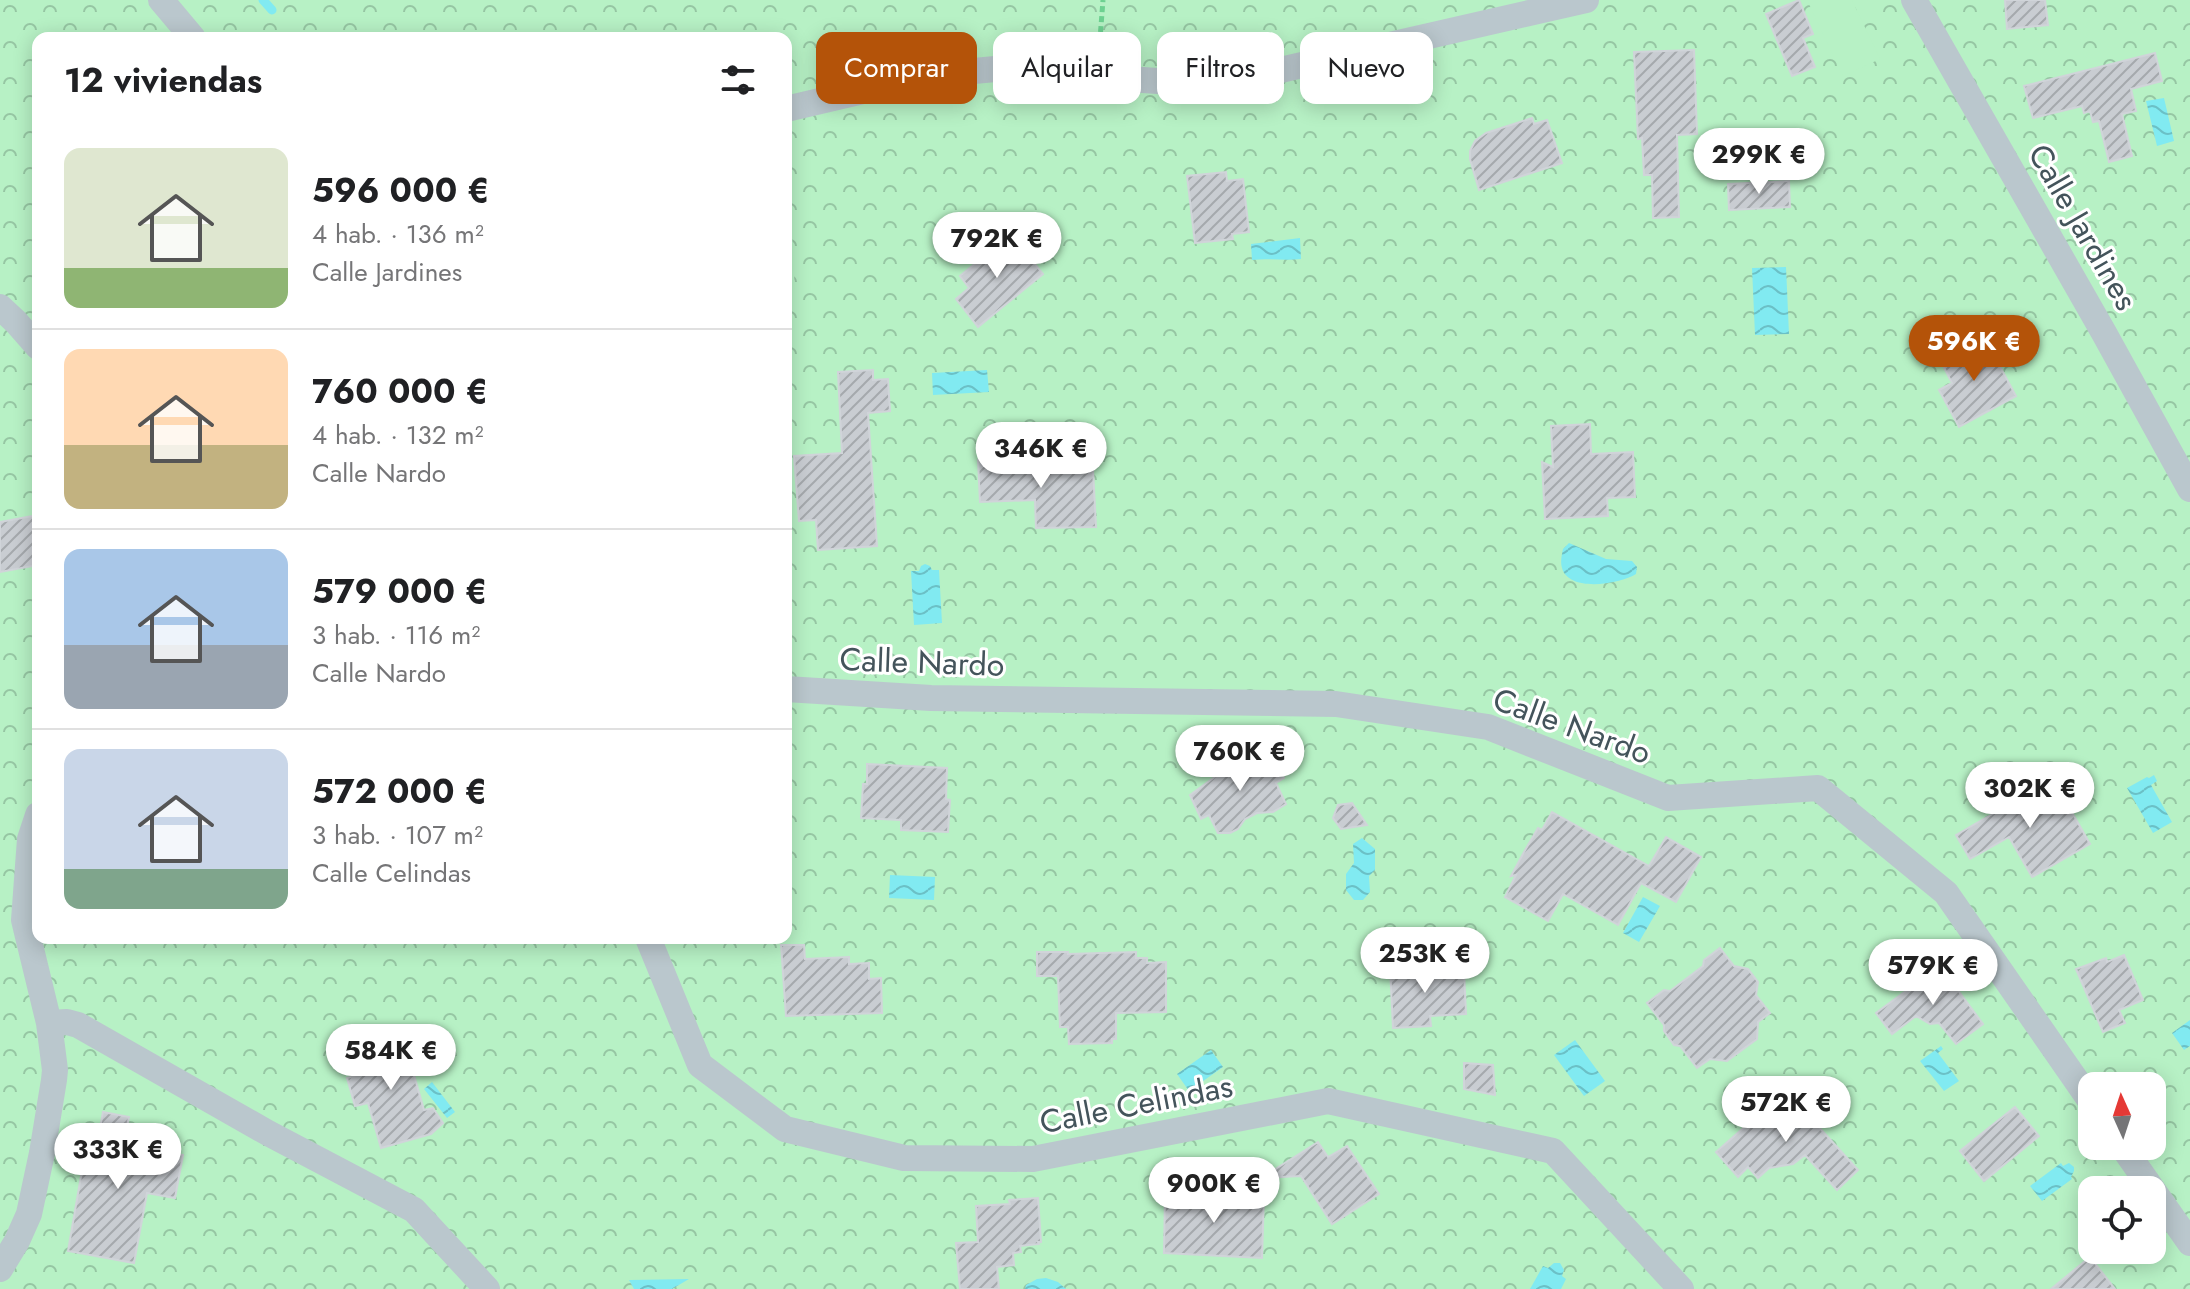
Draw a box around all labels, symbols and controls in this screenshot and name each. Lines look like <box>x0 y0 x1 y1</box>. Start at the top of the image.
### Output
chip: Comprar <box>816 32 977 104</box>
chip: Alquilar <box>993 32 1141 104</box>
chip: Filtros <box>1157 32 1284 104</box>
chip: Nuevo <box>1300 32 1433 104</box>
text: 12 viviendas <box>64 56 262 105</box>
icon: filters <box>716 58 760 102</box>
pin: 299K € <box>1694 128 1824 196</box>
text: 299K € <box>1712 135 1806 173</box>
street label: Calle Jardines <box>2017 135 2149 319</box>
text: 596 000 € <box>312 166 490 215</box>
icon: home <box>128 180 224 276</box>
pin: 792K € <box>932 212 1062 280</box>
text: 4 hab. · 136 m² <box>312 215 484 253</box>
text: 792K € <box>950 219 1044 257</box>
text: Calle Jardines <box>312 253 462 291</box>
pin: 596K € <box>1909 315 2039 383</box>
text: 596K € <box>1927 322 2021 360</box>
text: 760 000 € <box>312 367 488 416</box>
icon: home <box>128 381 224 477</box>
text: 4 hab. · 132 m² <box>312 416 484 454</box>
pin: 346K € <box>976 422 1106 490</box>
text: 346K € <box>994 429 1088 467</box>
text: Calle Nardo <box>312 454 446 492</box>
text: 579 000 € <box>312 567 487 616</box>
icon: home <box>128 581 224 677</box>
text: 3 hab. · 116 m² <box>312 616 480 654</box>
street label: Calle Nardo <box>839 636 1005 688</box>
text: Calle Nardo <box>312 654 446 692</box>
street label: Calle Nardo <box>1487 676 1657 776</box>
pin: 760K € <box>1175 725 1305 793</box>
text: 760K € <box>1193 732 1287 770</box>
pin: 302K € <box>1965 762 2095 830</box>
text: 572 000 € <box>312 767 487 816</box>
text: 302K € <box>1983 769 2077 807</box>
icon: home <box>128 781 224 877</box>
text: 3 hab. · 107 m² <box>312 816 483 854</box>
text: Calle Celindas <box>312 854 471 892</box>
pin: 253K € <box>1360 927 1490 995</box>
text: 253K € <box>1379 934 1471 972</box>
pin: 579K € <box>1868 939 1998 1007</box>
text: 579K € <box>1887 946 1979 984</box>
pin: 584K € <box>326 1024 456 1092</box>
text: 584K € <box>344 1031 438 1069</box>
street label: Calle Celindas <box>1036 1063 1236 1145</box>
north arrow <box>2078 1072 2166 1160</box>
map controls <box>2078 1072 2166 1264</box>
pin: 572K € <box>1721 1076 1851 1144</box>
text: 572K € <box>1740 1083 1832 1121</box>
pin: 333K € <box>53 1123 183 1191</box>
text: 333K € <box>72 1130 164 1168</box>
pin: 900K € <box>1149 1157 1279 1225</box>
text: 900K € <box>1167 1164 1261 1202</box>
button: locate <box>2078 1176 2166 1264</box>

